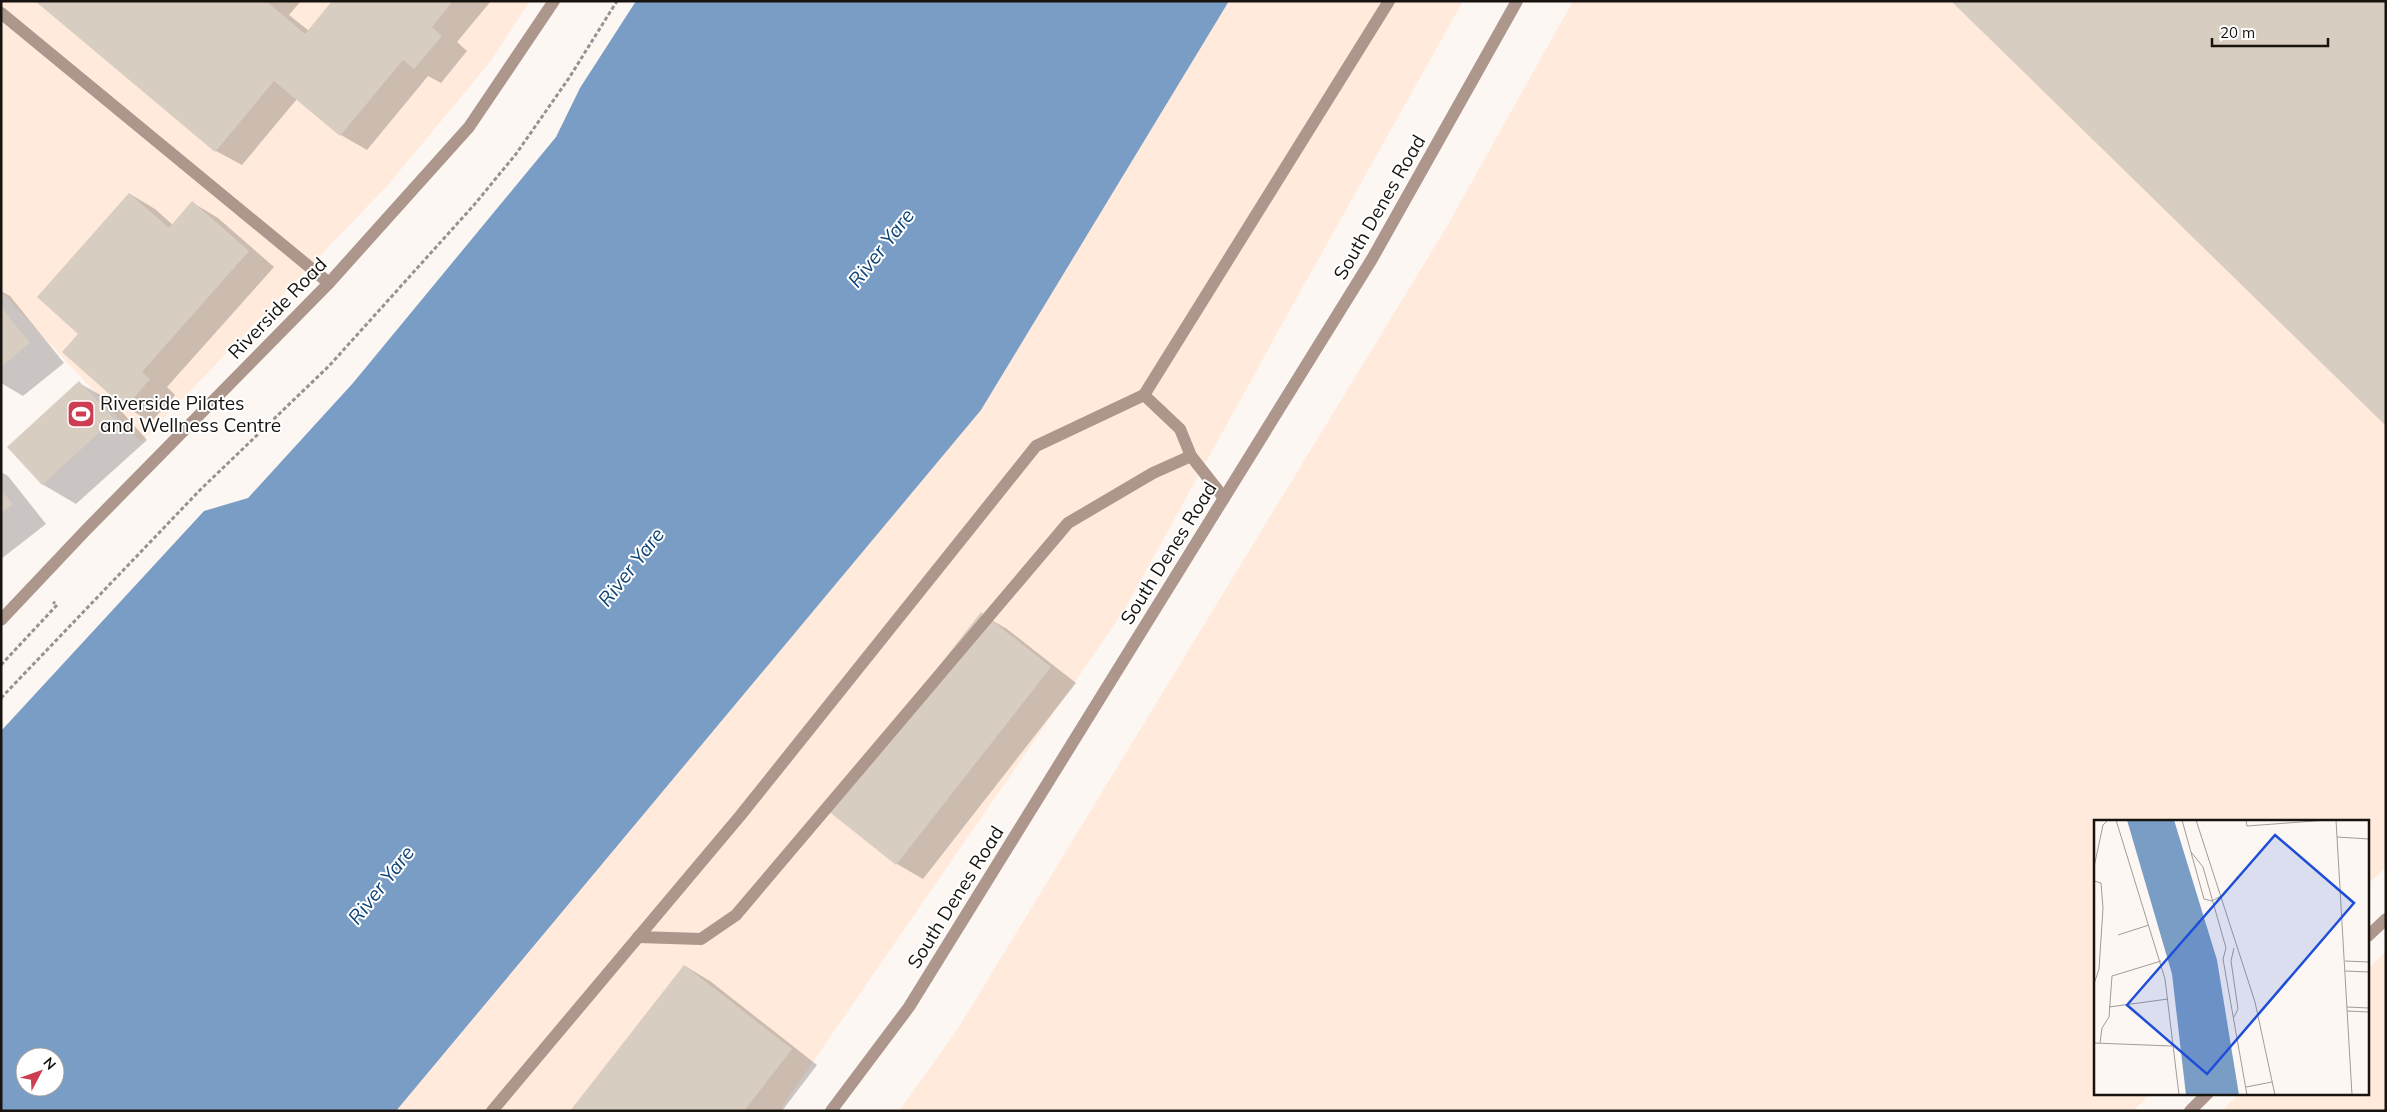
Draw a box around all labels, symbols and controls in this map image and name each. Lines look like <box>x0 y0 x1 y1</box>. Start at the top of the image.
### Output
scale bar <box>2212 15 2328 47</box>
text: 20 m <box>2220 23 2255 42</box>
street label: South Denes Road <box>1328 130 1430 284</box>
water label: River Yare <box>842 203 919 292</box>
street label: Riverside Road <box>223 252 331 364</box>
place label: Riverside Pilates and Wellness Centre <box>100 391 281 437</box>
sports icon: Riverside Pilates and Wellness Centre <box>66 399 96 429</box>
street label: South Denes Road <box>1115 477 1221 629</box>
water label: River Yare <box>592 522 669 611</box>
inset map <box>2094 820 2370 1094</box>
street label: South Denes Road <box>902 821 1008 973</box>
water label: River Yare <box>342 840 419 929</box>
north arrow <box>15 1047 65 1097</box>
text: N <box>40 1054 60 1073</box>

